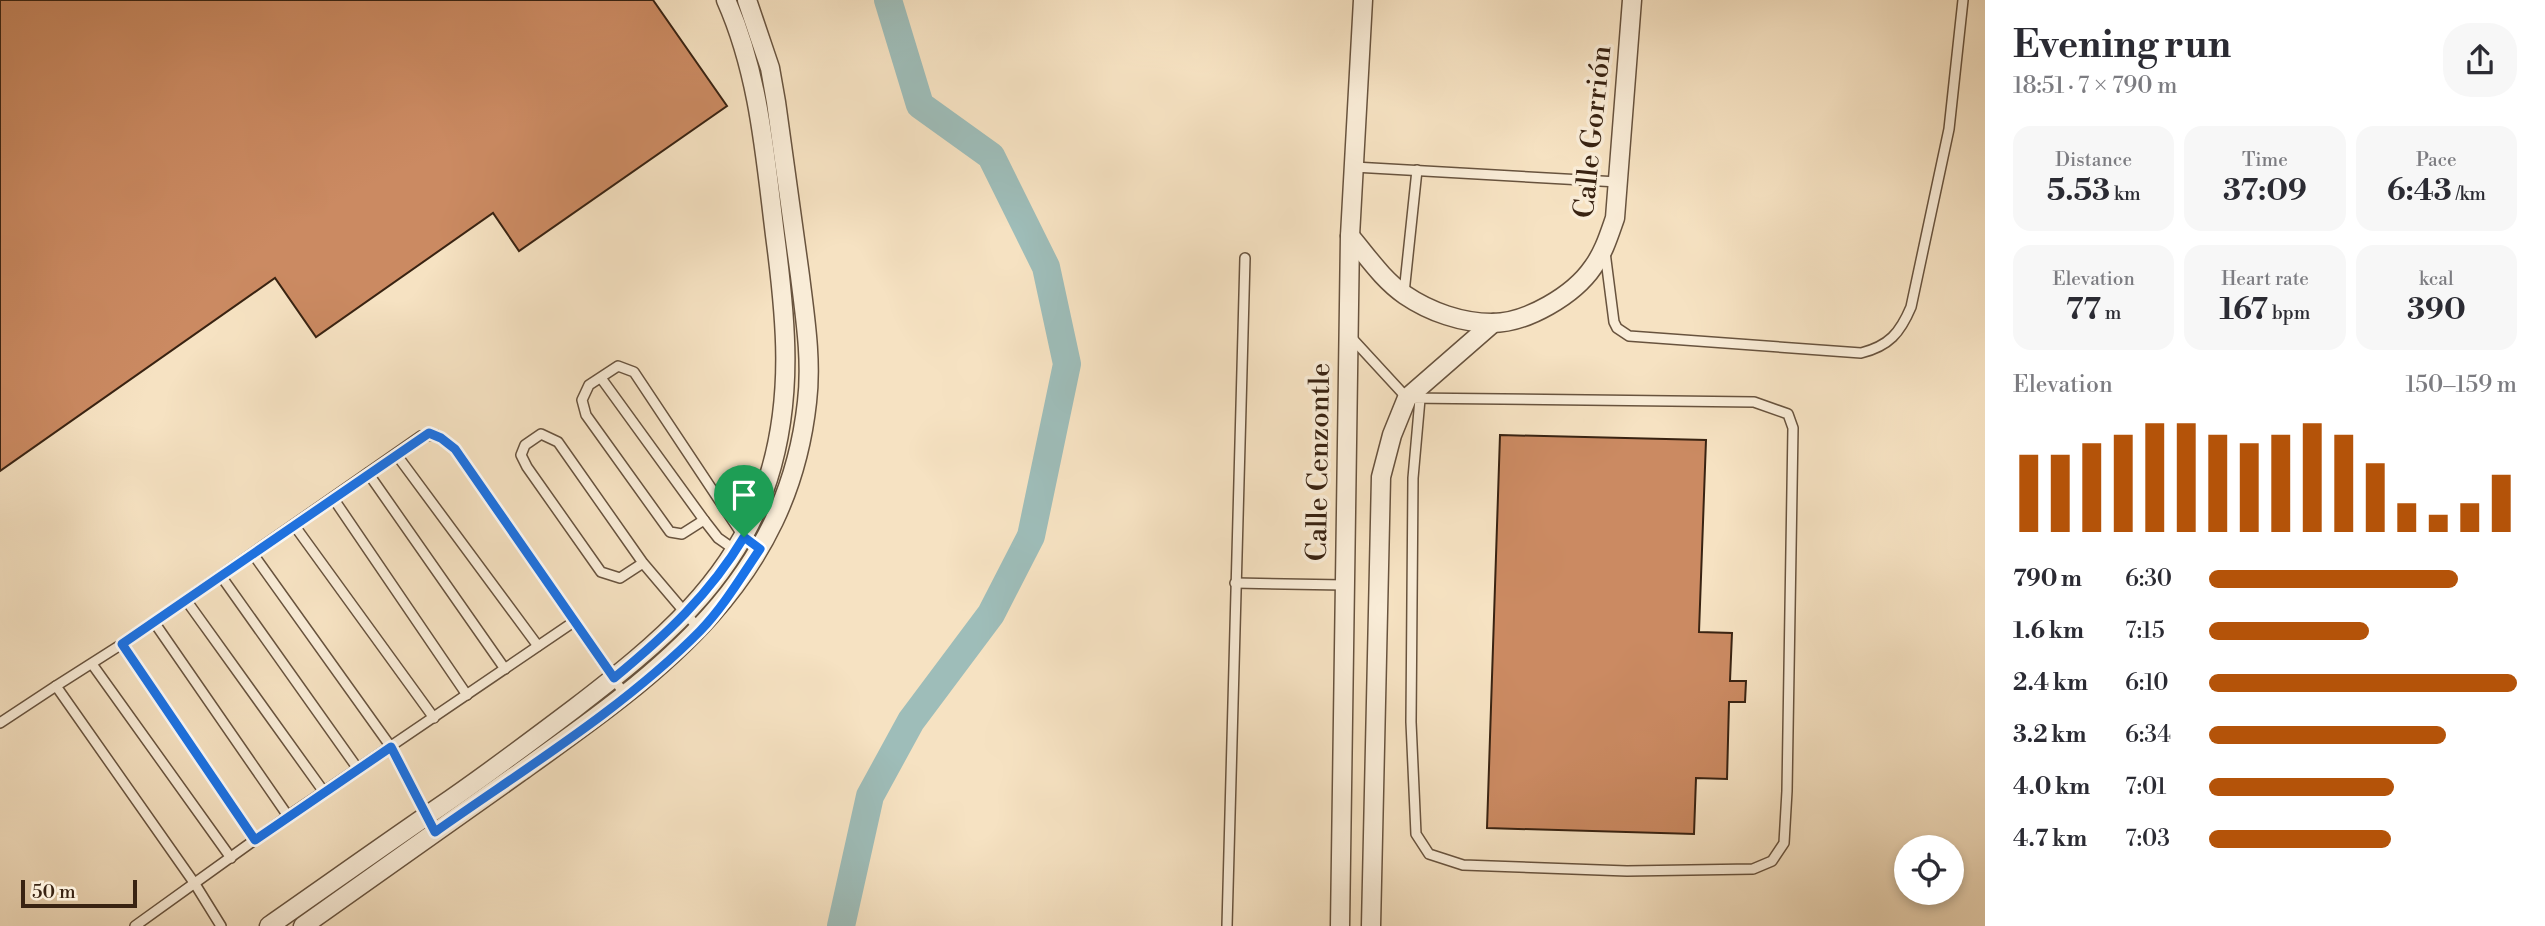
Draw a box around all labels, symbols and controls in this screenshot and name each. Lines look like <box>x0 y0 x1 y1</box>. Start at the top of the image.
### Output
text: Evening run <box>2013 22 2231 69</box>
button: share <box>2443 23 2517 97</box>
street label: Calle Gorrión <box>1567 44 1619 220</box>
text: 18:51 · 7 × 790 m <box>2013 72 2177 100</box>
text: Distance <box>2055 148 2132 172</box>
text: Time <box>2242 148 2288 172</box>
text: Pace <box>2416 148 2457 172</box>
text: 5.53 <box>2047 172 2110 210</box>
text: 37:09 <box>2223 172 2307 210</box>
text: 6:43 <box>2387 172 2452 210</box>
text: km <box>2110 182 2141 206</box>
text: /km <box>2452 182 2486 206</box>
text: Elevation <box>2053 267 2135 291</box>
text: Heart rate <box>2221 267 2309 291</box>
text: kcal <box>2419 267 2454 291</box>
text: 77 <box>2066 291 2101 329</box>
text: 167 <box>2220 291 2268 329</box>
text: 390 <box>2407 291 2466 329</box>
text: m <box>2101 301 2121 325</box>
text: bpm <box>2268 301 2310 325</box>
street label: Calle Cenzontle <box>1300 362 1338 562</box>
text: Elevation <box>2013 371 2113 399</box>
text: 150–159 m <box>2405 371 2517 399</box>
pin <box>714 465 774 537</box>
icon: arrive <box>725 476 763 514</box>
text: 790 m <box>2013 565 2082 593</box>
text: 6:30 <box>2125 565 2172 593</box>
text: 1.6 km <box>2013 617 2084 645</box>
text: 7:15 <box>2125 617 2165 645</box>
text: 2.4 km <box>2013 669 2088 697</box>
text: 6:10 <box>2125 669 2169 697</box>
text: 3.2 km <box>2013 721 2086 749</box>
text: 6:34 <box>2125 721 2171 749</box>
text: 4.0 km <box>2013 773 2090 801</box>
text: 7:01 <box>2125 773 2167 801</box>
text: 4.7 km <box>2013 825 2087 853</box>
text: 7:03 <box>2125 825 2170 853</box>
map controls <box>1894 835 1964 905</box>
button: locate <box>1894 835 1964 905</box>
scale bar <box>21 877 136 909</box>
text: 50 m <box>32 880 76 904</box>

